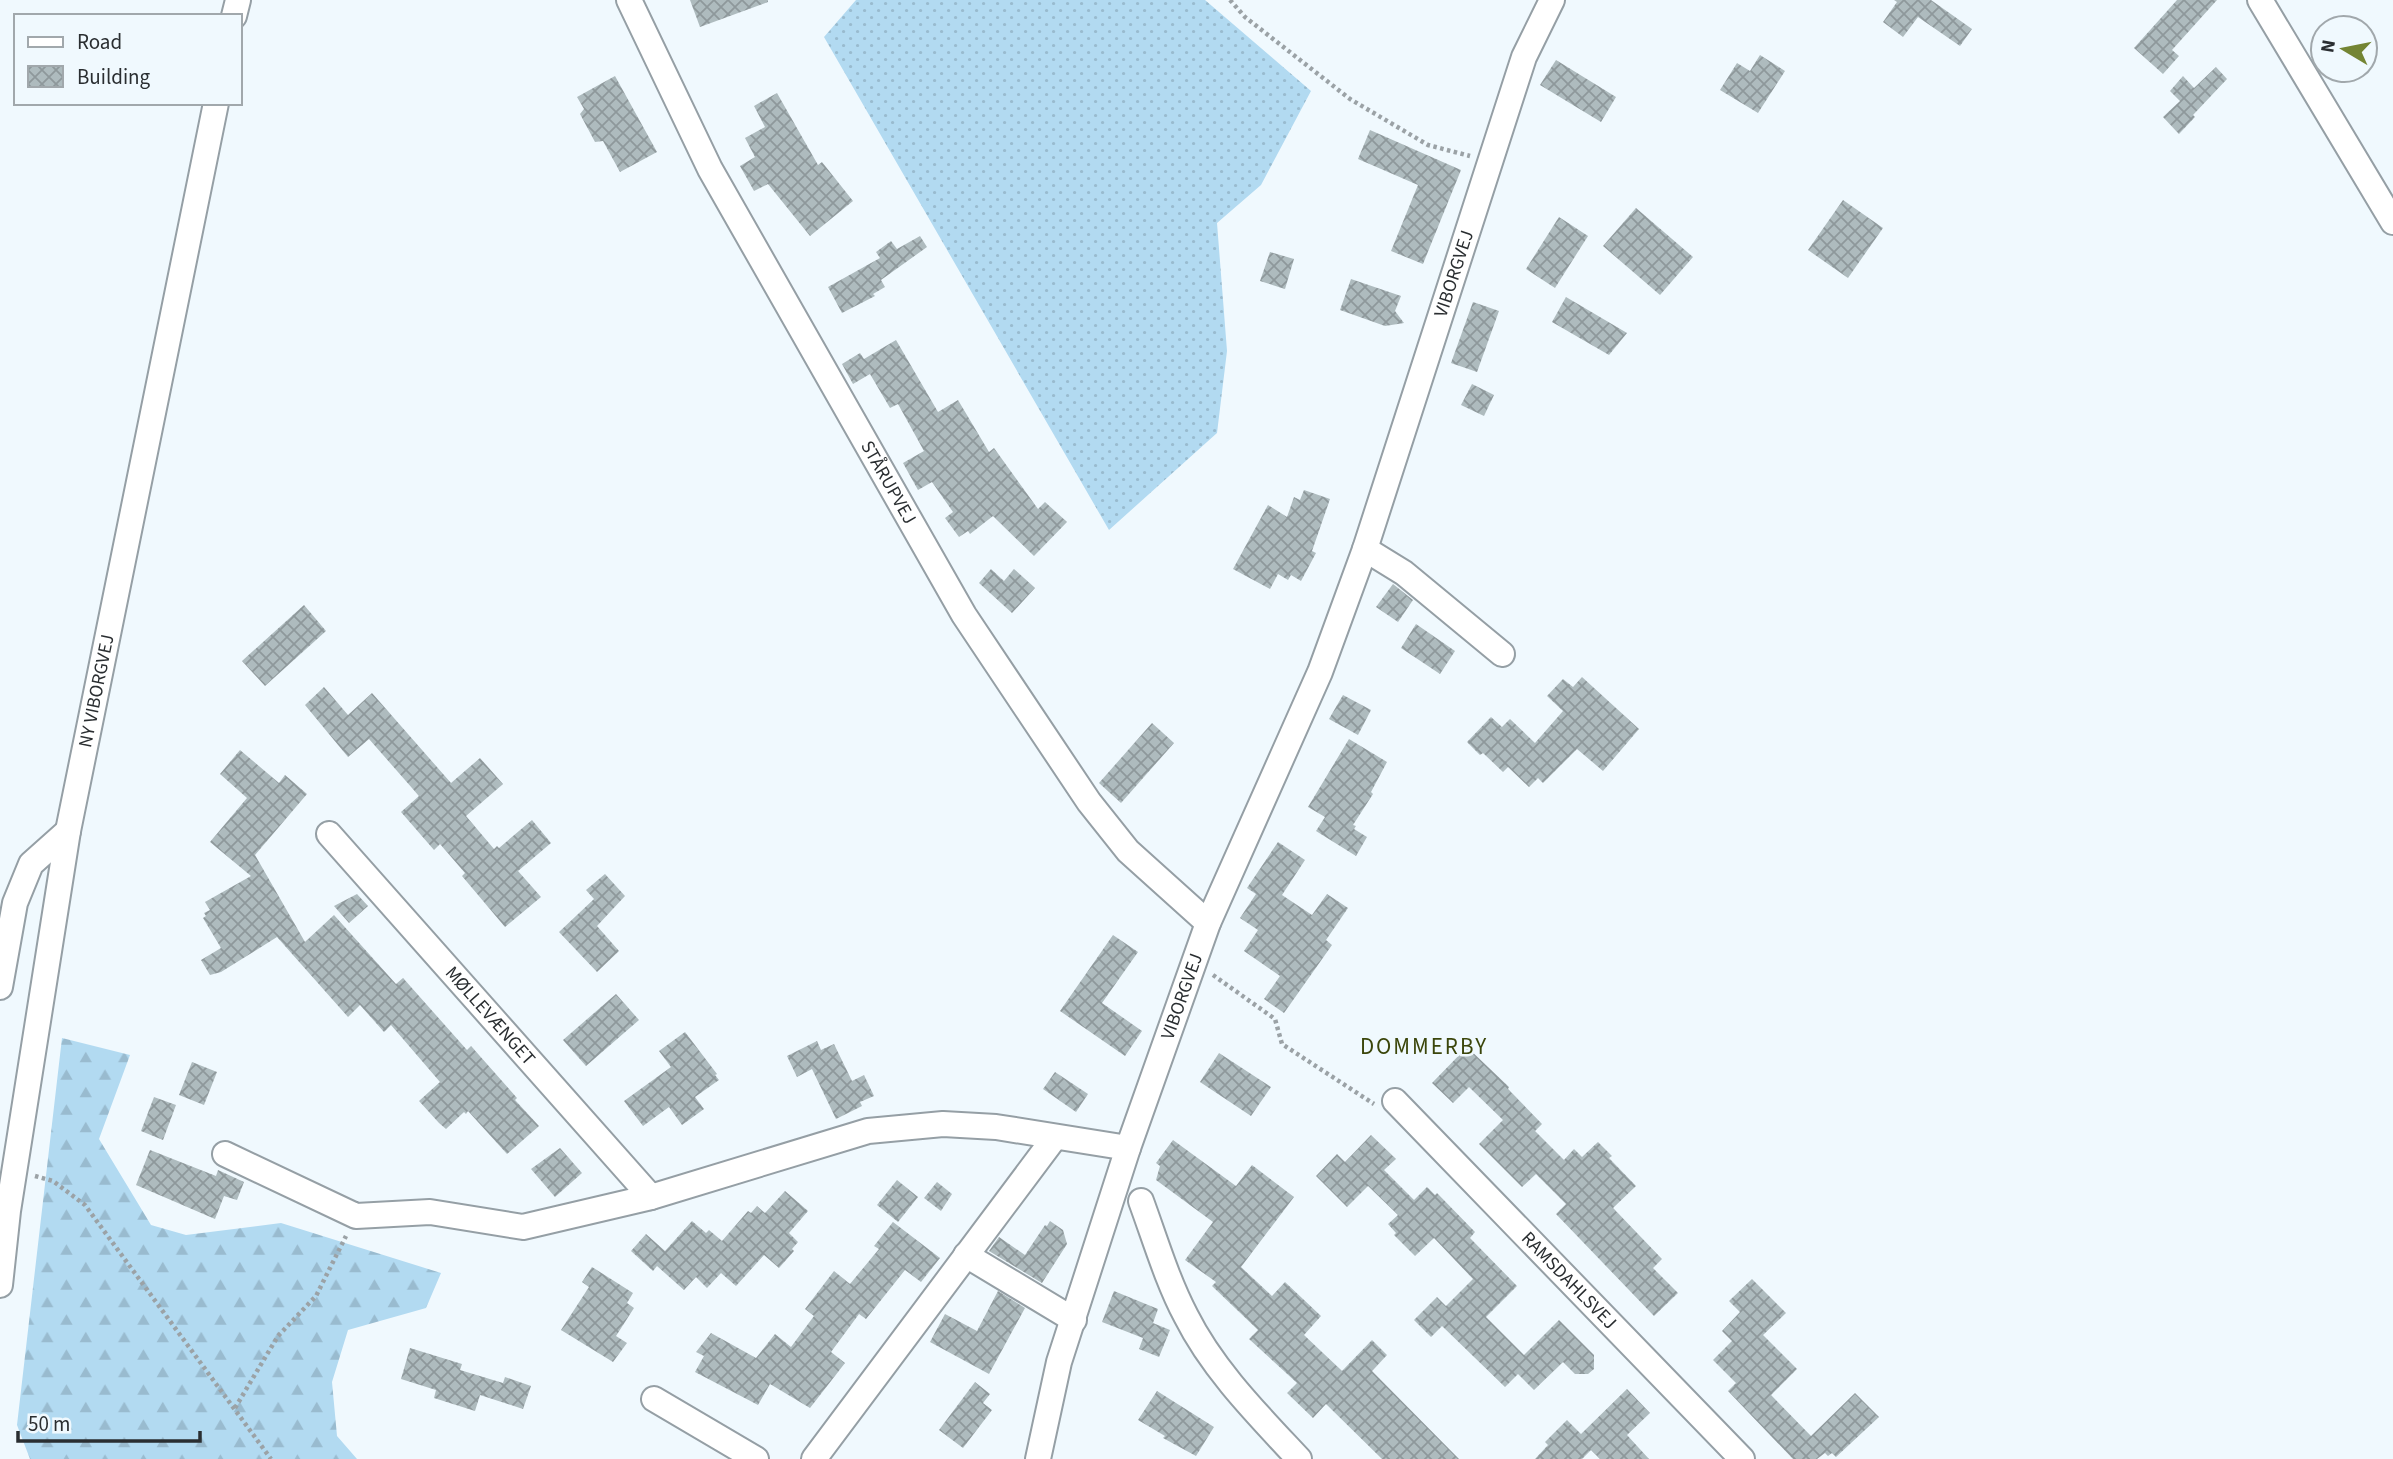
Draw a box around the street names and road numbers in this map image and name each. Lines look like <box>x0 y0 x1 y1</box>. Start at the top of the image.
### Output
street label: VIBORGVEJ <box>1427 227 1481 321</box>
street label: STÅRUPVEJ <box>854 436 923 529</box>
street label: NY VIBORGVEJ <box>72 632 121 750</box>
street label: VIBORGVEJ <box>1154 950 1210 1043</box>
street label: MØLLEVÆNGET <box>439 960 542 1071</box>
street label: RAMSDAHLSVEJ <box>1515 1225 1623 1336</box>

